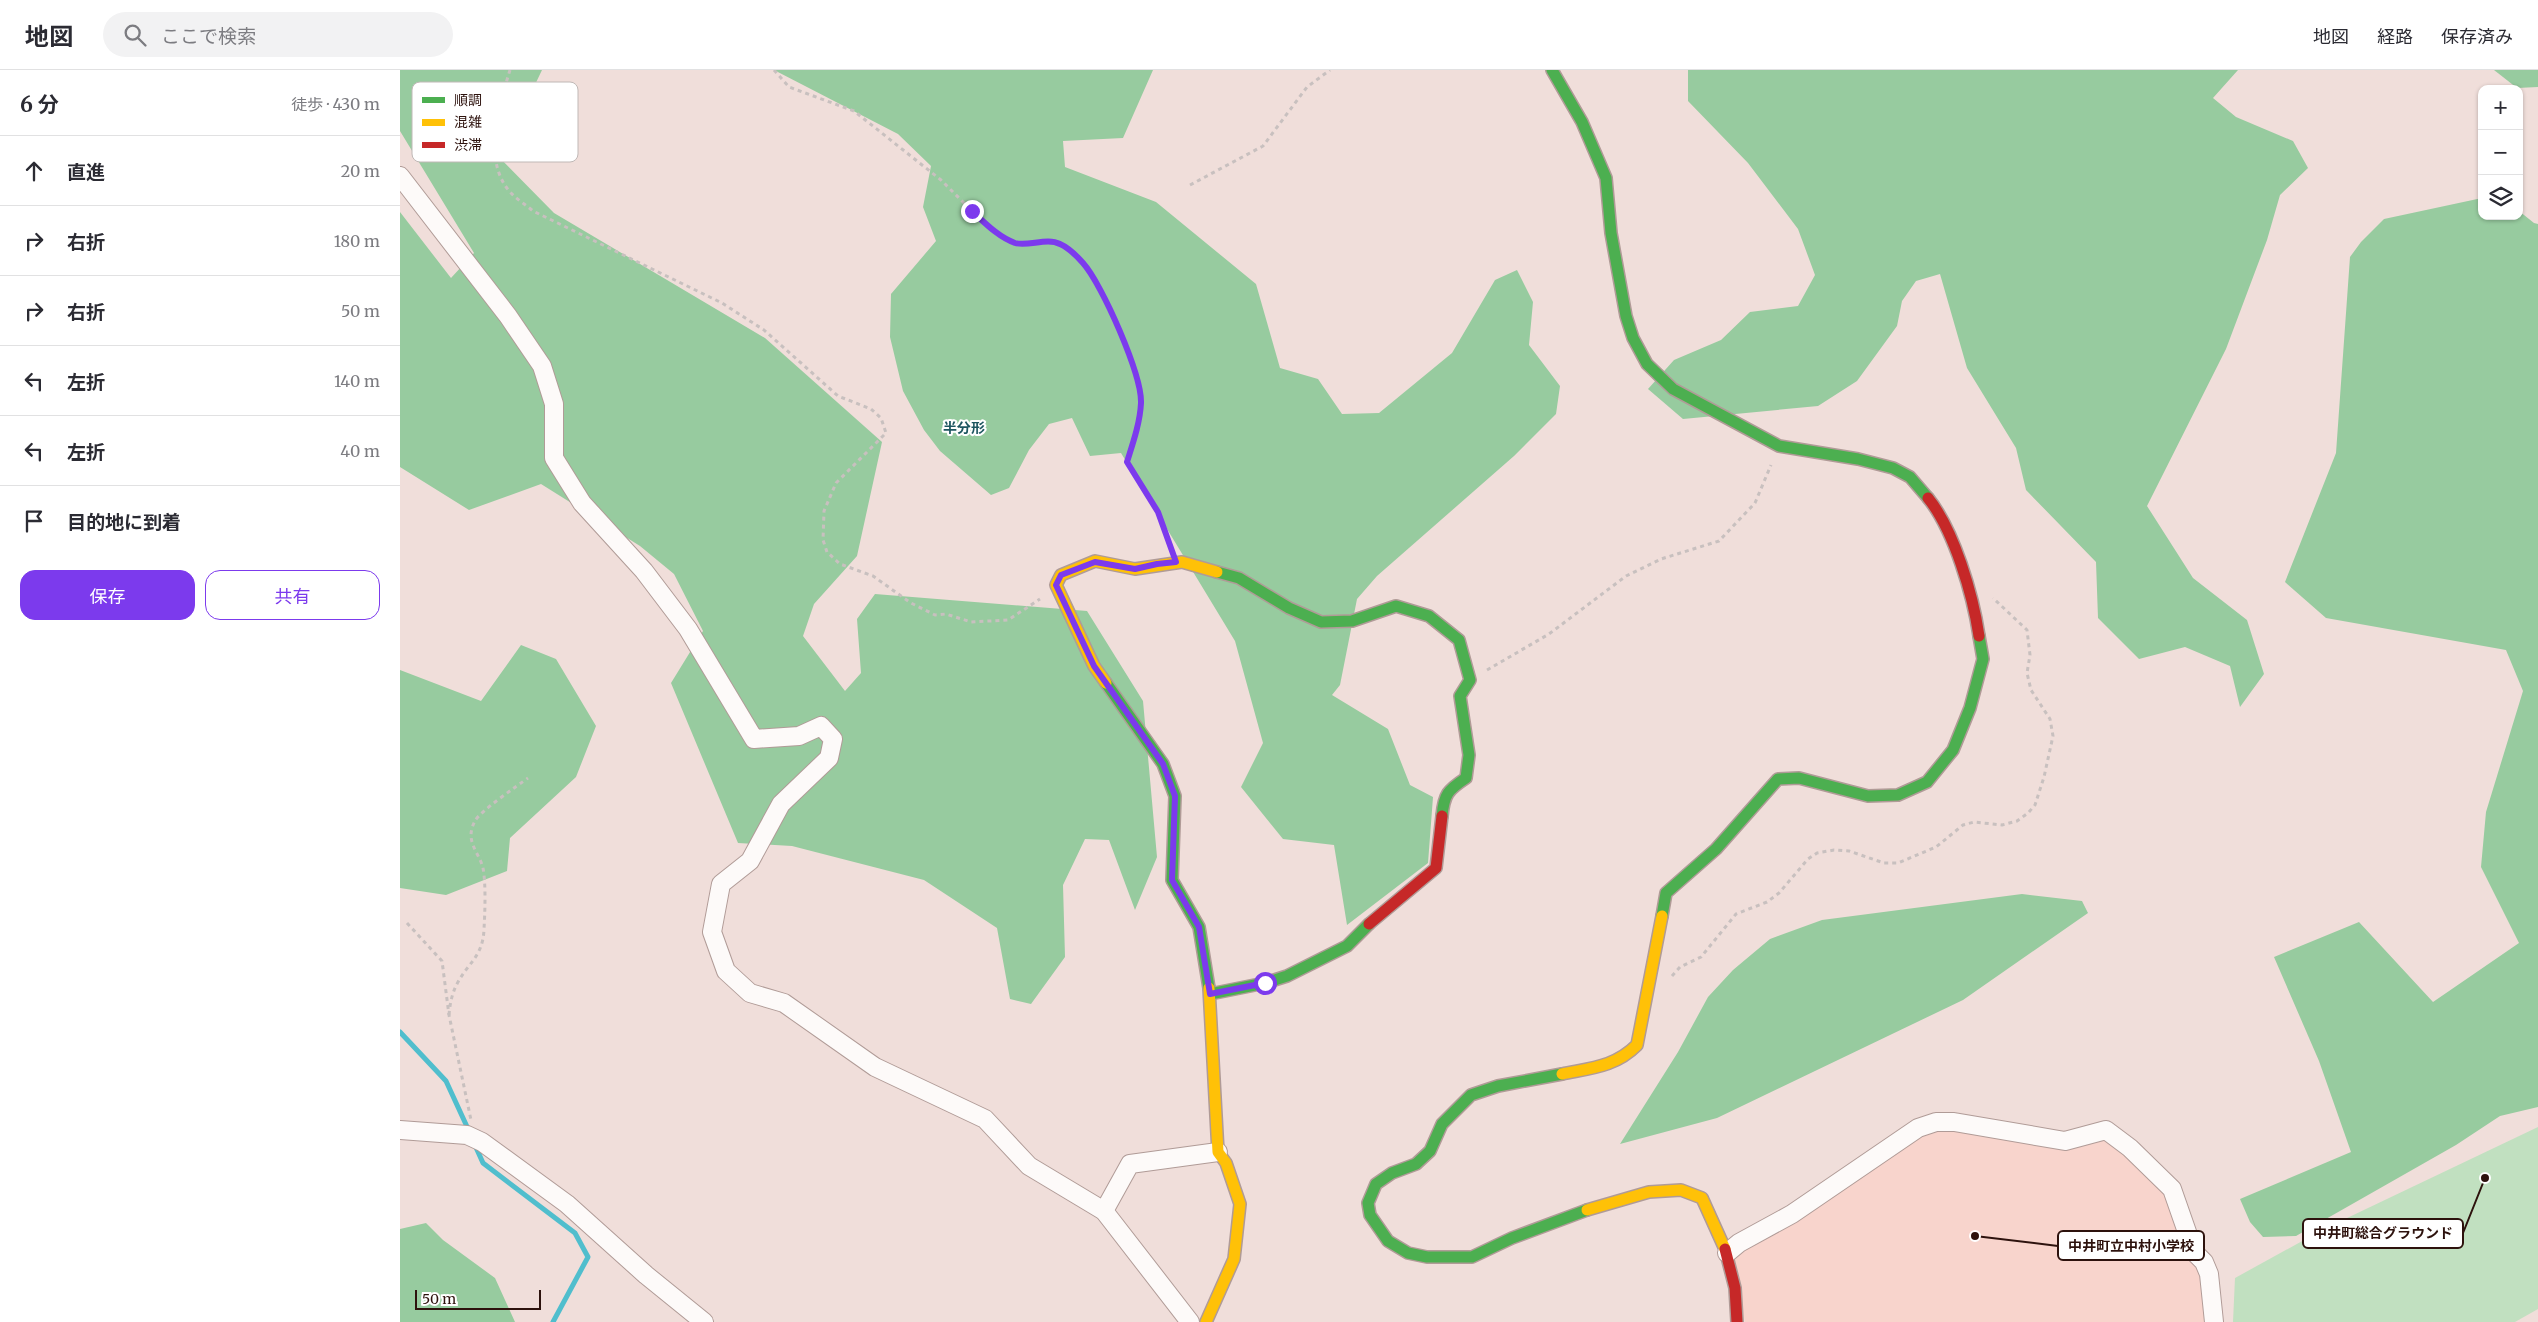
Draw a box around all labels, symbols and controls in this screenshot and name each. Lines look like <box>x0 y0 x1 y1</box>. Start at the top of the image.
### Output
search box <box>103 12 453 57</box>
text: 地図 <box>25 21 73 52</box>
icon: search <box>121 21 149 49</box>
text: ここで検索 <box>161 24 256 48</box>
text: 地図 <box>2313 25 2349 48</box>
text: 経路 <box>2377 25 2413 48</box>
text: 保存済み <box>2441 25 2513 48</box>
legend <box>412 82 578 162</box>
map controls <box>2478 85 2523 220</box>
button: + <box>2478 85 2523 130</box>
text: 6 分 <box>20 91 59 118</box>
text: 順調 <box>454 91 482 109</box>
text: 徒歩 · 430 m <box>291 94 380 114</box>
text: 混雑 <box>454 113 482 131</box>
button: − <box>2478 130 2523 175</box>
text: 渋滞 <box>454 136 482 154</box>
icon: ahead <box>20 157 48 185</box>
text: 直進 <box>67 160 105 184</box>
text: 20 m <box>341 161 380 181</box>
button: layers <box>2478 175 2523 220</box>
route end <box>961 200 984 223</box>
icon: right <box>20 227 48 255</box>
text: 右折 <box>67 230 105 254</box>
text: 180 m <box>334 231 380 251</box>
icon: right <box>20 297 48 325</box>
text: 右折 <box>67 300 105 324</box>
text: 50 m <box>341 301 380 321</box>
icon: left <box>20 367 48 395</box>
text: 左折 <box>67 370 105 394</box>
text: 140 m <box>334 371 380 391</box>
district label: 半分形 <box>943 419 985 437</box>
icon: left <box>20 437 48 465</box>
text: 左折 <box>67 440 105 464</box>
text: 40 m <box>340 441 380 461</box>
icon: arrive <box>20 507 48 535</box>
text: 目的地に到着 <box>67 510 181 534</box>
button: 保存 <box>20 570 195 620</box>
button: 共有 <box>205 570 380 620</box>
route start <box>1254 972 1277 995</box>
callout: 中井町総合グラウンド <box>2303 1219 2463 1248</box>
text: 中井町総合グラウンド <box>2313 1224 2453 1242</box>
callout: 中井町立中村小学校 <box>2058 1231 2204 1260</box>
text: 中井町立中村小学校 <box>2068 1237 2194 1255</box>
scale bar <box>415 1287 541 1310</box>
text: 50 m <box>422 1290 456 1308</box>

